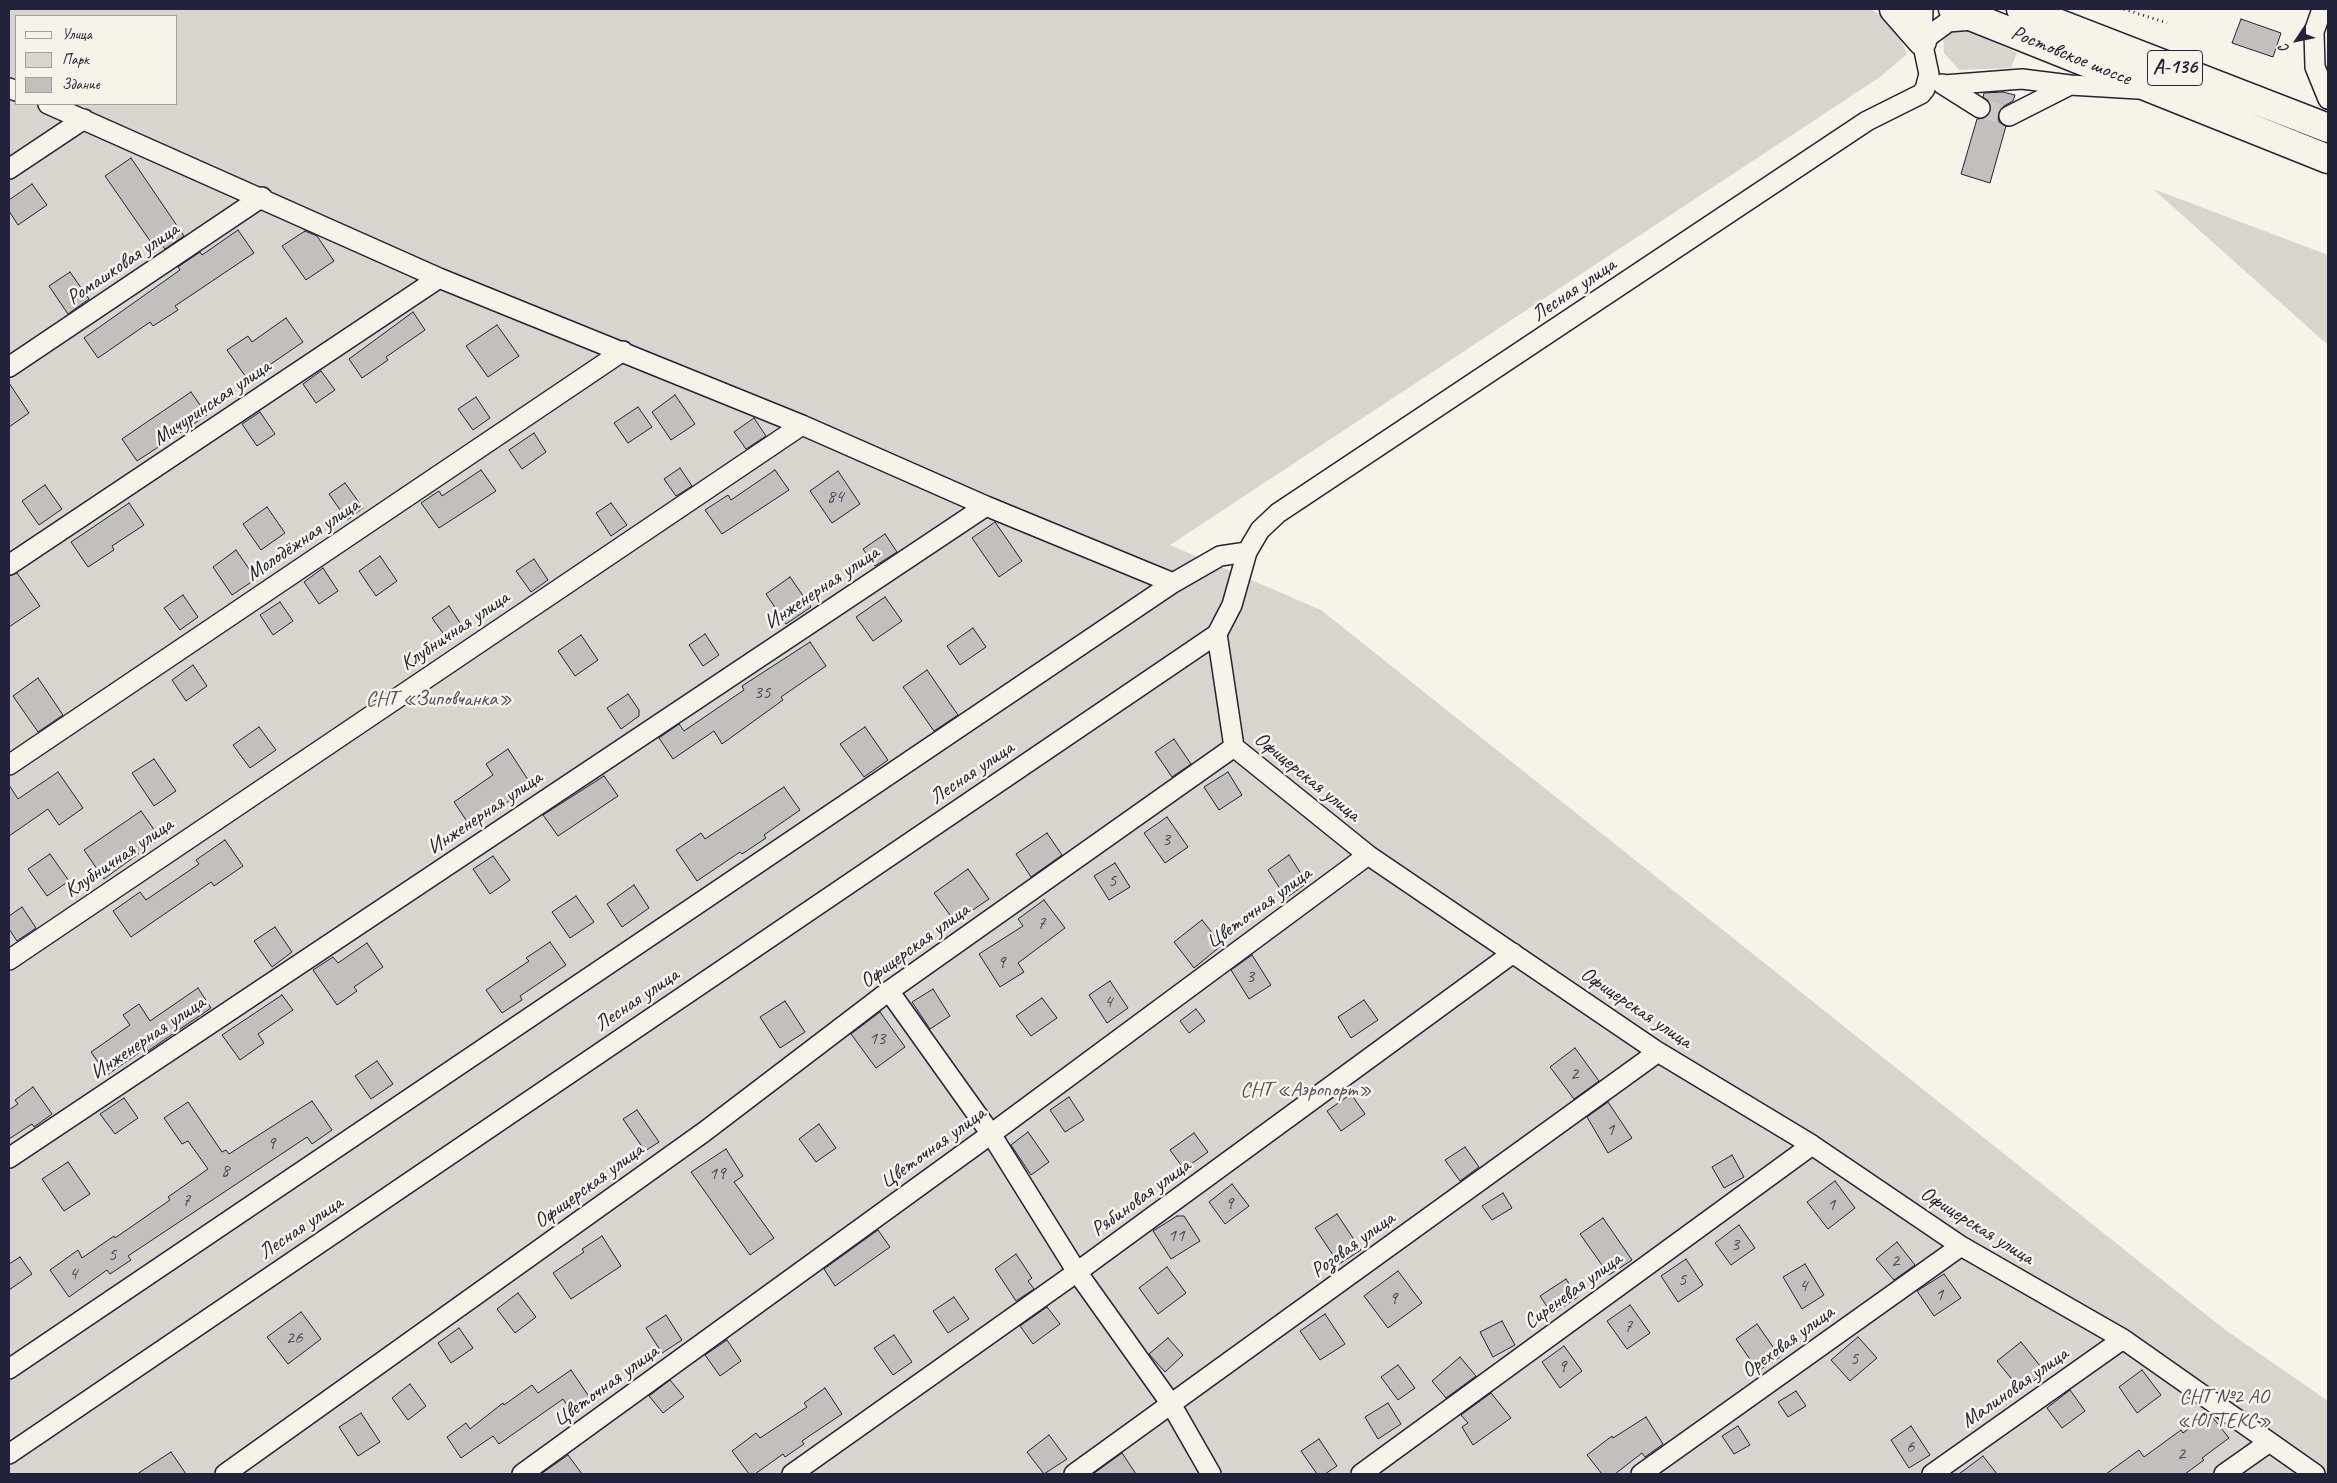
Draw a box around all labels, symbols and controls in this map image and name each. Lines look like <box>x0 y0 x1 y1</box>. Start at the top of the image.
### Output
legend <box>15 15 178 105</box>
north arrow <box>2272 15 2322 65</box>
street label: Ростовское шоссе <box>2007 21 2135 91</box>
text: Улица <box>62 25 92 44</box>
text: С <box>2275 41 2293 56</box>
text: Парк <box>62 50 89 69</box>
road number: А-136 <box>2148 50 2202 86</box>
text: Здание <box>62 75 100 94</box>
street label: Ромашковая улица <box>62 217 184 311</box>
street label: Лесная улица <box>1527 253 1621 327</box>
street label: Мичуринская улица <box>148 354 276 452</box>
house number: 84 <box>826 486 844 508</box>
street label: Молодёжная улица <box>242 493 364 587</box>
street label: Инженерная улица <box>760 540 884 636</box>
street label: Клубничная улица <box>396 585 514 677</box>
house number: 35 <box>753 682 771 704</box>
park label: СНТ «Зиповчанка» <box>366 686 512 712</box>
street label: Офицерская улица <box>1249 727 1365 827</box>
street label: Лесная улица <box>925 736 1019 810</box>
street label: Инженерная улица <box>423 765 547 861</box>
street label: Клубничная улица <box>60 812 178 904</box>
house number: 3 <box>1162 829 1170 851</box>
street label: Цветочная улица <box>1201 861 1317 955</box>
house number: 5 <box>1108 870 1116 892</box>
street label: Офицерская улица <box>855 898 975 994</box>
house number: 7 <box>1037 913 1045 935</box>
house number: 9 <box>997 952 1005 974</box>
street label: Офицерская улица <box>1575 961 1697 1055</box>
street label: Лесная улица <box>590 963 684 1037</box>
house number: 3 <box>1246 966 1254 988</box>
street label: Инженерная улица <box>86 990 210 1086</box>
house number: 4 <box>1104 991 1112 1013</box>
house number: 13 <box>868 1028 886 1050</box>
house number: 2 <box>1570 1063 1578 1085</box>
park label: СНТ «Аэропорт» <box>1240 1077 1372 1103</box>
street label: Цветочная улица <box>875 1101 991 1195</box>
house number: 1 <box>1606 1119 1614 1141</box>
house number: 9 <box>267 1133 275 1155</box>
street label: Офицерская улица <box>529 1138 649 1234</box>
street label: Рябиновая улица <box>1086 1154 1196 1242</box>
house number: 8 <box>221 1160 229 1182</box>
house number: 19 <box>708 1163 726 1185</box>
street label: Офицерская улица <box>1916 1181 2038 1271</box>
house number: 7 <box>182 1190 190 1212</box>
street label: Лесная улица <box>254 1191 348 1265</box>
house number: 9 <box>1225 1193 1233 1215</box>
house number: 1 <box>1827 1194 1835 1216</box>
street label: Розовая улица <box>1306 1206 1400 1284</box>
house number: 11 <box>1167 1225 1185 1247</box>
house number: 3 <box>1731 1234 1739 1256</box>
house number: 5 <box>108 1244 116 1266</box>
street label: Сиреневая улица <box>1519 1247 1627 1335</box>
house number: 2 <box>1891 1250 1899 1272</box>
house number: 4 <box>69 1263 77 1285</box>
house number: 5 <box>1678 1269 1686 1291</box>
house number: 4 <box>1799 1275 1807 1297</box>
house number: 1 <box>1935 1284 1943 1306</box>
house number: 9 <box>1389 1288 1397 1310</box>
street label: Ореховая улица <box>1737 1300 1839 1384</box>
house number: 7 <box>1624 1316 1632 1338</box>
house number: 26 <box>285 1327 303 1349</box>
street label: Цветочная улица <box>548 1339 664 1433</box>
street label: Малиновая улица <box>1957 1342 2073 1434</box>
house number: 5 <box>1850 1348 1858 1370</box>
house number: 9 <box>1558 1356 1566 1378</box>
park label: СНТ №2 АО «ЮГТЕКС» <box>2177 1384 2271 1434</box>
house number: 6 <box>1906 1436 1914 1458</box>
house number: 2 <box>2177 1443 2185 1465</box>

